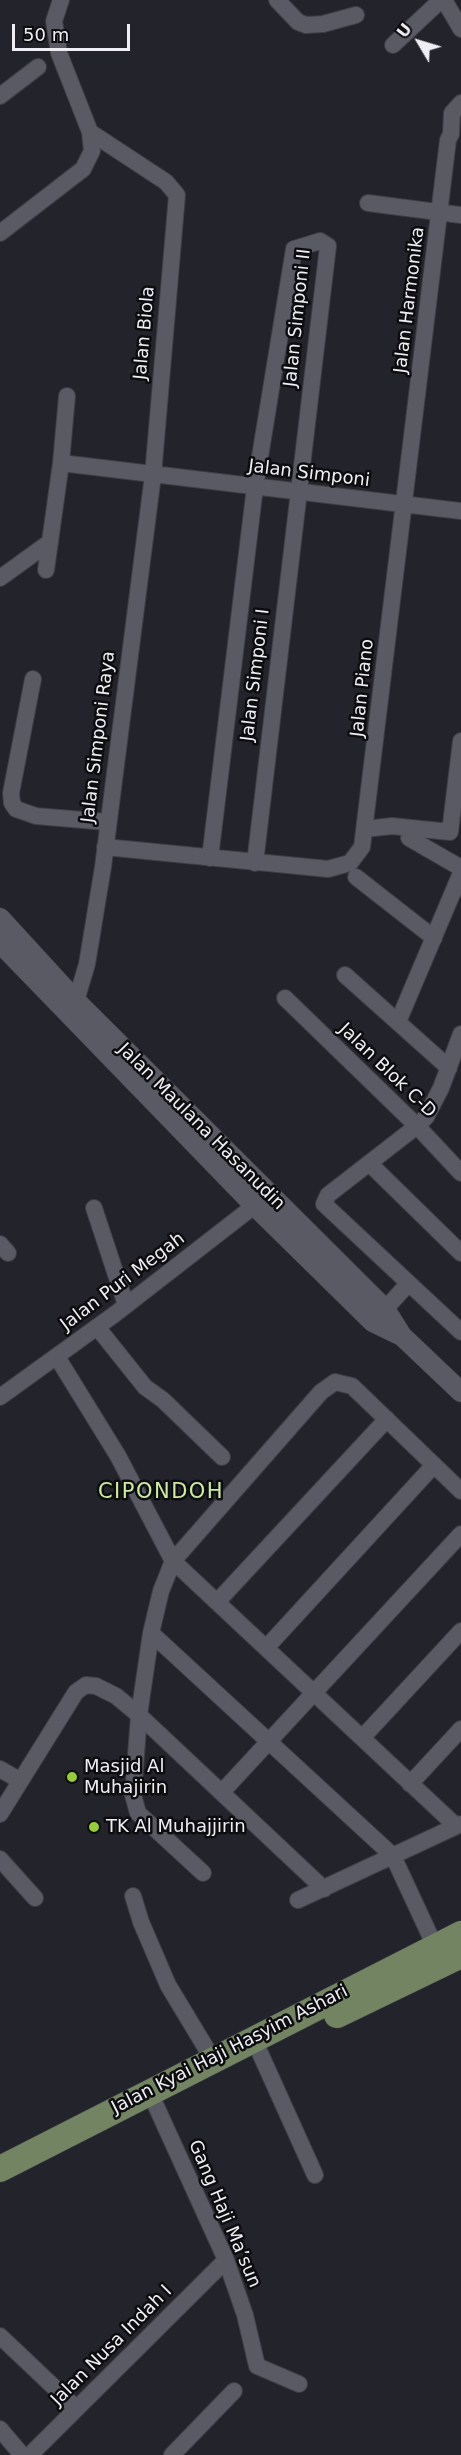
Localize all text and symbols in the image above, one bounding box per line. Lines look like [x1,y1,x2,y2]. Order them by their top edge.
scale bar [15,12,134,50]
north arrow [389,12,449,72]
text: U [393,20,416,42]
text: 50 m [23,24,69,45]
street label: Jalan Harmonika [390,226,430,374]
street label: Jalan Simponi II [280,248,316,388]
street label: Jalan Biola [130,285,160,381]
street label: Jalan Simponi [247,456,371,492]
street label: Jalan Simponi I [237,608,275,742]
street label: Jalan Piano [347,638,379,738]
street label: Jalan Simponi Raya [78,650,120,824]
street label: Jalan Blok C-D [334,1019,440,1123]
street label: Jalan Maulana Hasanudin [113,1039,289,1215]
street label: Jalan Puri Megah [57,1228,189,1336]
district label: CIPONDOH [98,1480,224,1506]
place label: Masjid Al Muhajirin [84,1756,167,1798]
marker: Masjid Al Muhajirin [65,1770,79,1784]
place label: TK Al Muhajjirin [106,1816,246,1838]
marker: TK Al Muhajjirin [87,1820,101,1834]
street label: Jalan Kyai Haji Hasyim Ashari [108,1981,352,2119]
street label: Gang Haji Ma’sun [183,2137,265,2291]
street label: Jalan Nusa Indah I [47,2281,177,2411]

